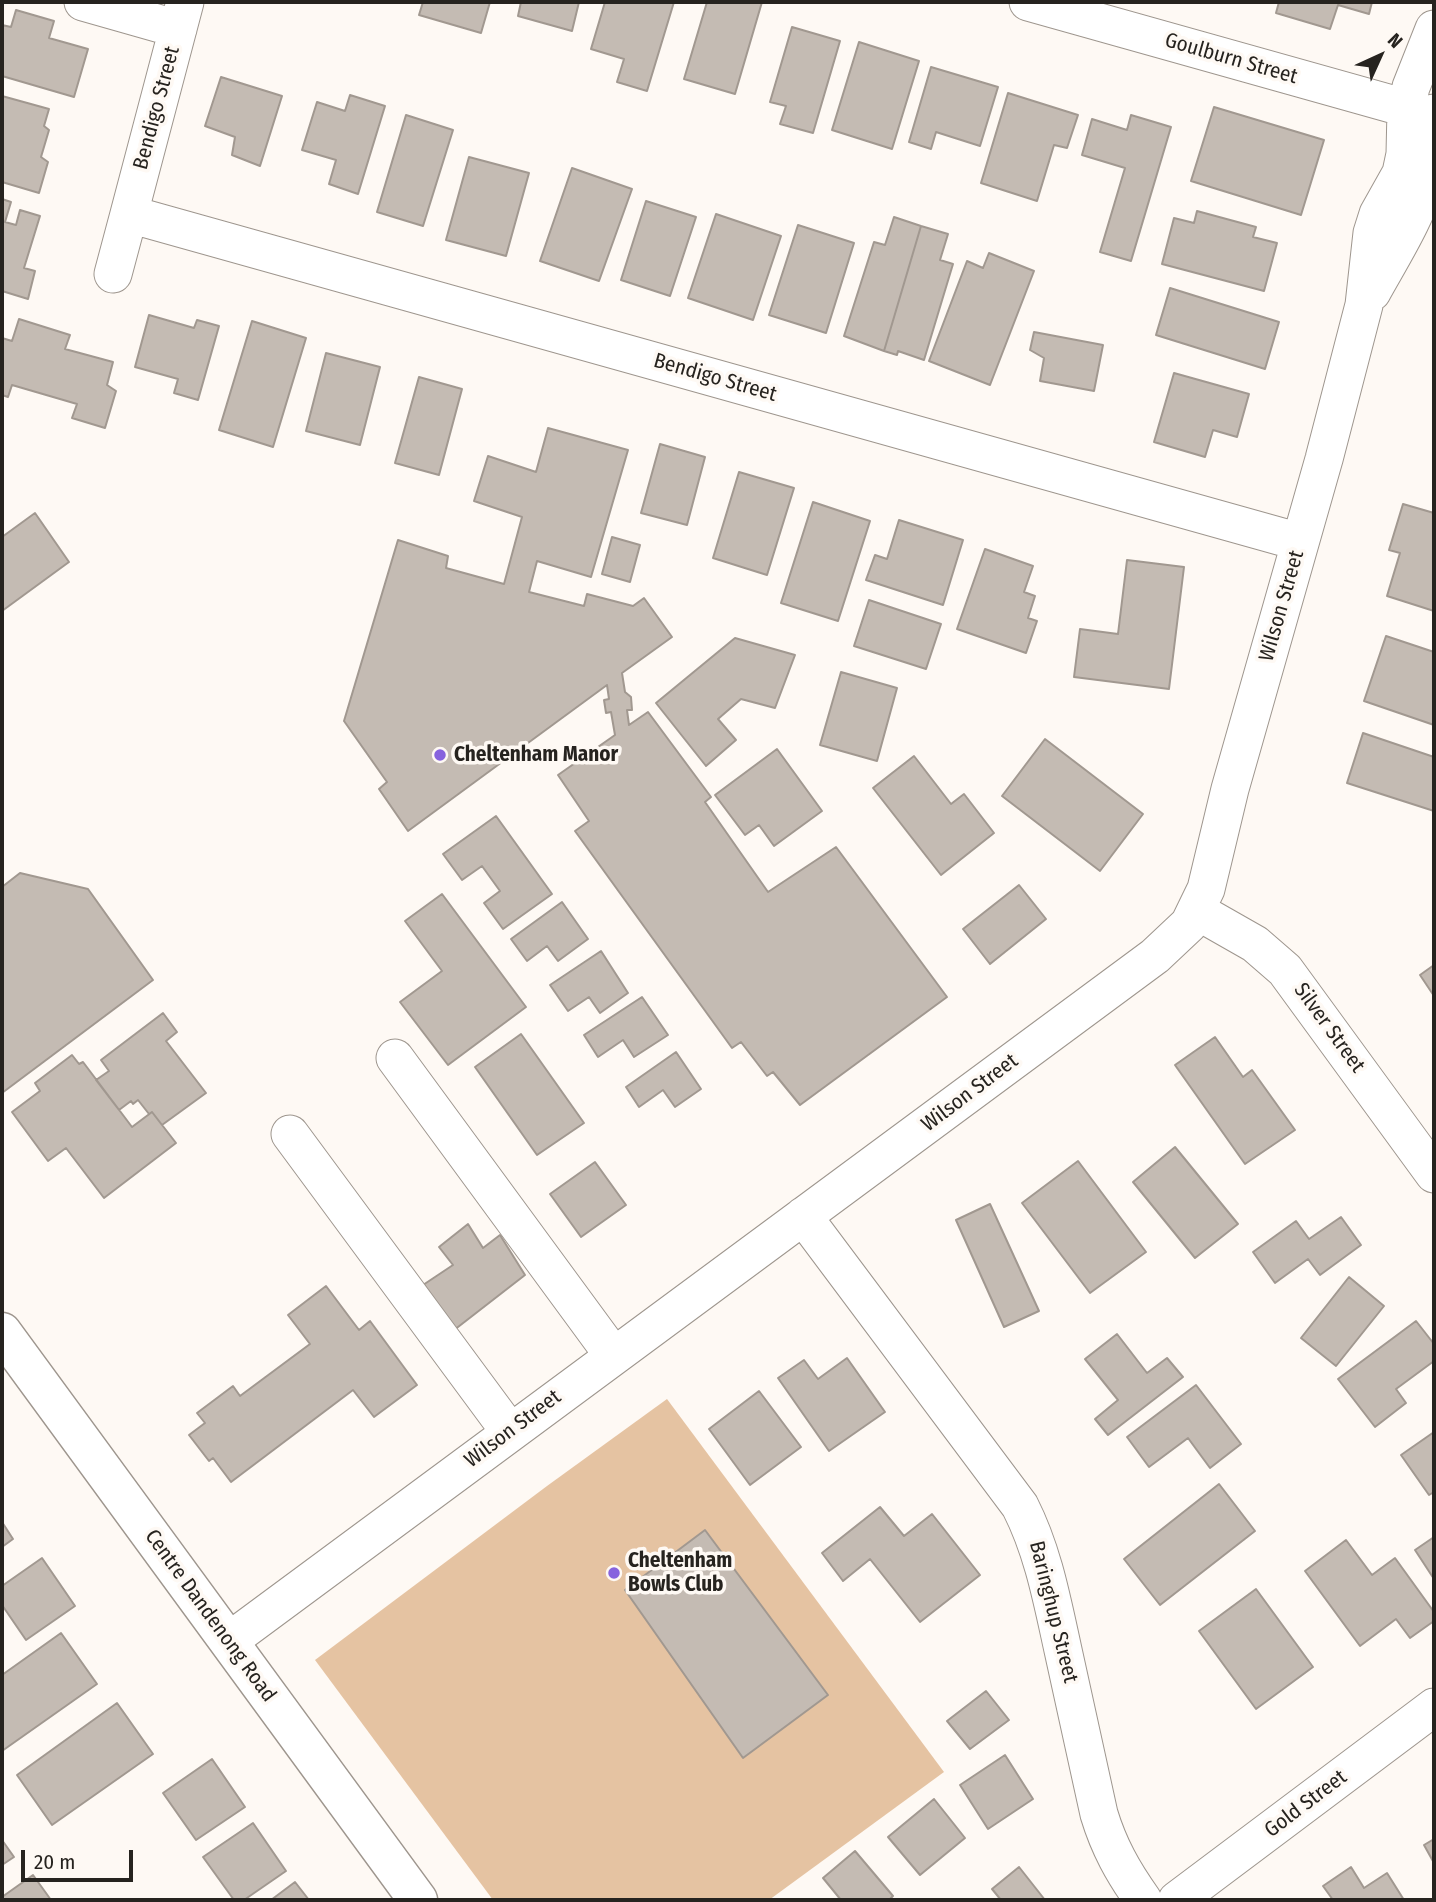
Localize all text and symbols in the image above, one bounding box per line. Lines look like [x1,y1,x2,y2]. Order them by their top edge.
north arrow [1345,21,1415,91]
street label: Goulburn Street [1162,28,1300,90]
text: N [1383,29,1407,53]
street label: Bendigo Street [128,44,186,172]
street label: Bendigo Street [651,348,779,408]
street label: Wilson Street [1254,548,1310,664]
place label: Cheltenham Manor [454,742,618,768]
marker: Cheltenham Manor [432,747,448,763]
street label: Silver Street [1288,978,1370,1078]
street label: Wilson Street [917,1049,1023,1137]
street label: Wilson Street [460,1385,566,1473]
street label: Centre Dandenong Road [139,1525,281,1707]
street label: Baringhup Street [1023,1539,1083,1685]
place label: Cheltenham Bowls Club [628,1548,732,1598]
marker: Cheltenham Bowls Club [606,1565,622,1581]
street label: Gold Street [1260,1765,1352,1843]
scale bar [24,1836,136,1880]
text: 20 m [34,1849,75,1875]

